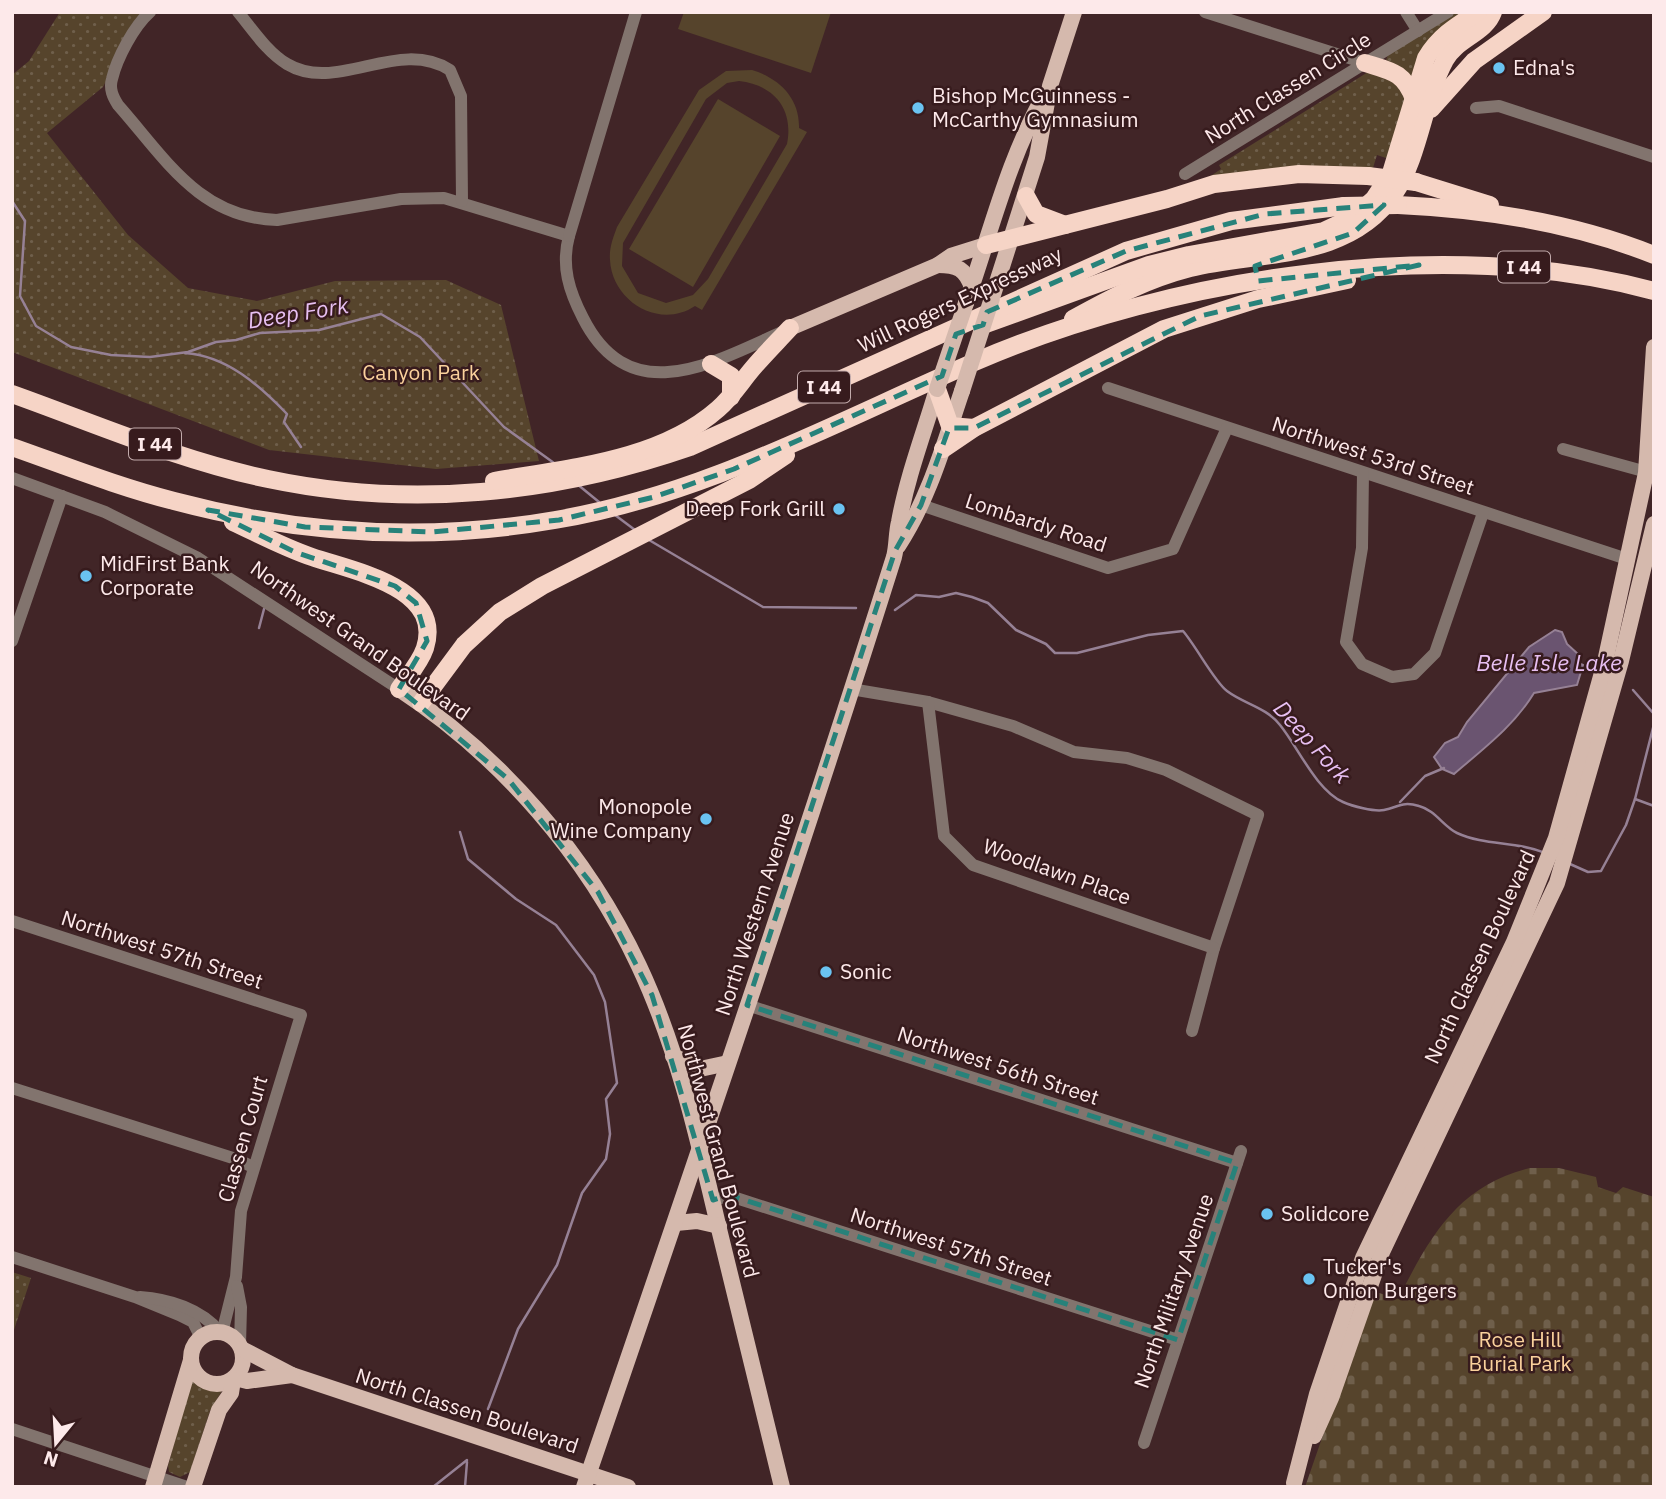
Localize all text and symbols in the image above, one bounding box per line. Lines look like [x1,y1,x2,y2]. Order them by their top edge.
street label: North Classen Circle [1199,25,1376,150]
place label: Edna's [1513,53,1575,81]
marker: Edna's [1491,60,1507,76]
place label: Bishop McGuinness - McCarthy Gymnasium [932,81,1139,133]
marker: Bishop McGuinness - McCarthy Gymnasium [910,100,926,116]
street label: Will Rogers Expressway [853,239,1067,359]
road number: I 44 [1498,252,1550,282]
water label: Deep Fork [245,289,352,335]
park label: Canyon Park [362,358,480,386]
road number: I 44 [798,372,850,402]
street label: Northwest 53rd Street [1269,409,1478,501]
road number: I 44 [129,428,181,460]
street label: Lombardy Road [962,486,1111,558]
place label: Deep Fork Grill [685,494,825,522]
marker: Deep Fork Grill [831,501,847,517]
place label: MidFirst Bank Corporate [100,549,230,601]
street label: Northwest Grand Boulevard [245,554,476,727]
marker: MidFirst Bank Corporate [78,568,94,584]
water label: Belle Isle Lake [1476,647,1622,677]
water label: Deep Fork [1268,693,1359,790]
place label: Monopole Wine Company [551,792,693,844]
street label: North Western Avenue [708,808,800,1019]
marker: Monopole Wine Company [698,811,714,827]
street label: Woodlawn Place [979,831,1135,911]
street label: North Classen Boulevard [1417,845,1541,1068]
street label: Northwest 57th Street [58,903,267,995]
place label: Sonic [840,957,892,985]
marker: Sonic [818,964,834,980]
street label: Northwest 56th Street [894,1019,1103,1111]
street label: Northwest Grand Boulevard [672,1021,766,1281]
street label: Classen Court [211,1072,273,1205]
street label: North Military Avenue [1127,1190,1219,1392]
place label: Solidcore [1281,1199,1369,1227]
street label: Northwest 57th Street [847,1200,1056,1292]
marker: Solidcore [1259,1206,1275,1222]
place label: Tucker's Onion Burgers [1323,1252,1457,1304]
marker: Tucker's Onion Burgers [1301,1271,1317,1287]
park label: Rose Hill Burial Park [1469,1325,1571,1377]
street label: North Classen Boulevard [352,1361,582,1459]
north arrow [21,1408,91,1478]
text: N [40,1446,61,1473]

